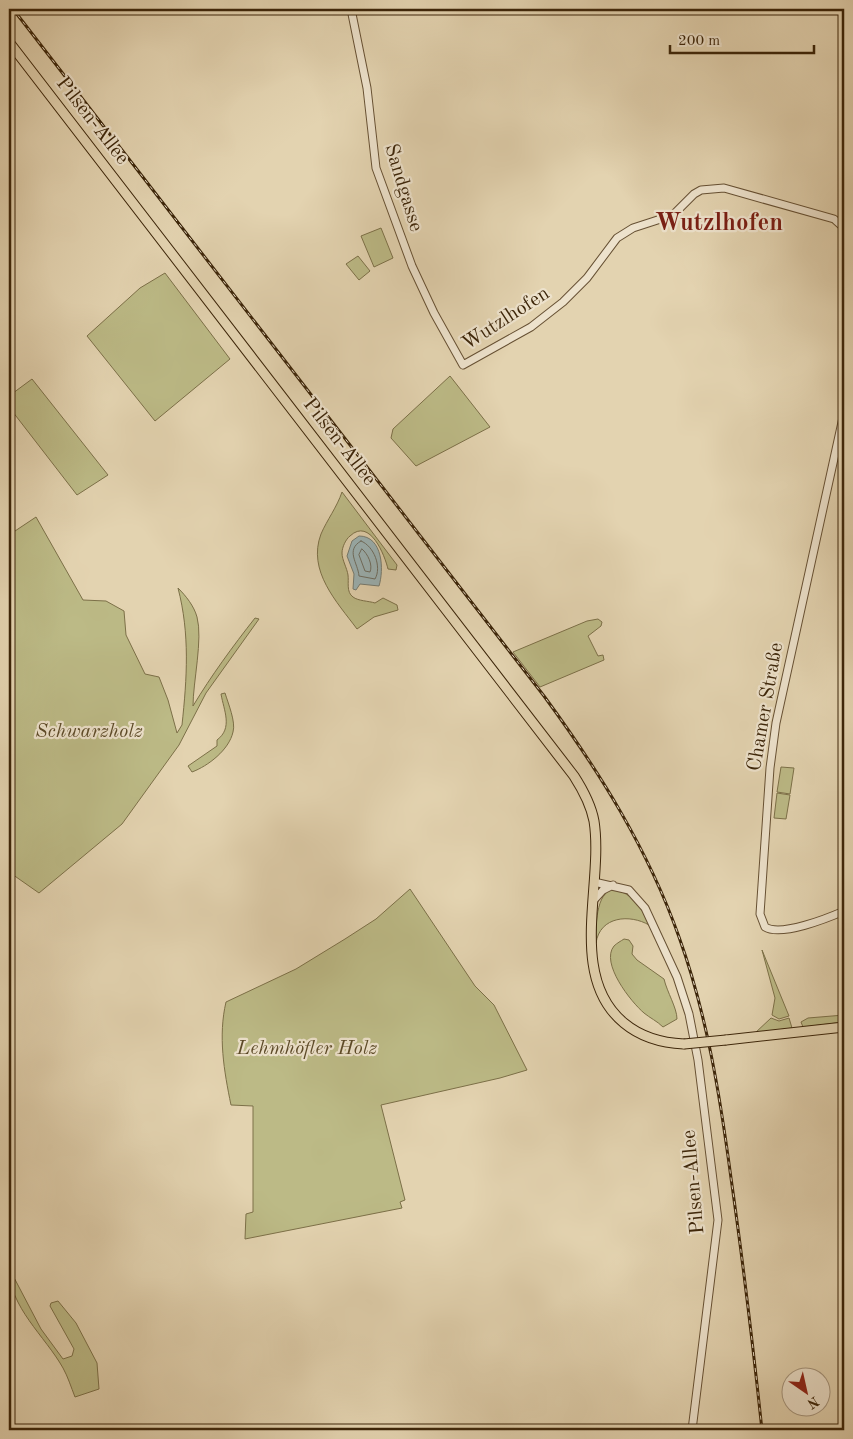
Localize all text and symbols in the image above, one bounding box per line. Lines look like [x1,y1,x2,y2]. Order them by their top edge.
scale bar [670,22,814,54]
text: 200 m [678,34,720,49]
street label: Pilsen-Allee [52,73,132,169]
street label: Sandgasse [380,142,426,234]
district label: Wutzlhofen [655,211,783,236]
street label: Wutzlhofen [459,283,553,355]
street label: Pilsen-Allee [299,394,379,490]
street label: Chamer Straße [745,641,787,773]
park label: Schwarzholz [35,722,143,742]
park label: Lehmhöfler Holz [236,1039,378,1059]
street label: Pilsen-Allee [679,1129,709,1235]
north arrow [780,1366,830,1416]
text: N [804,1393,821,1411]

